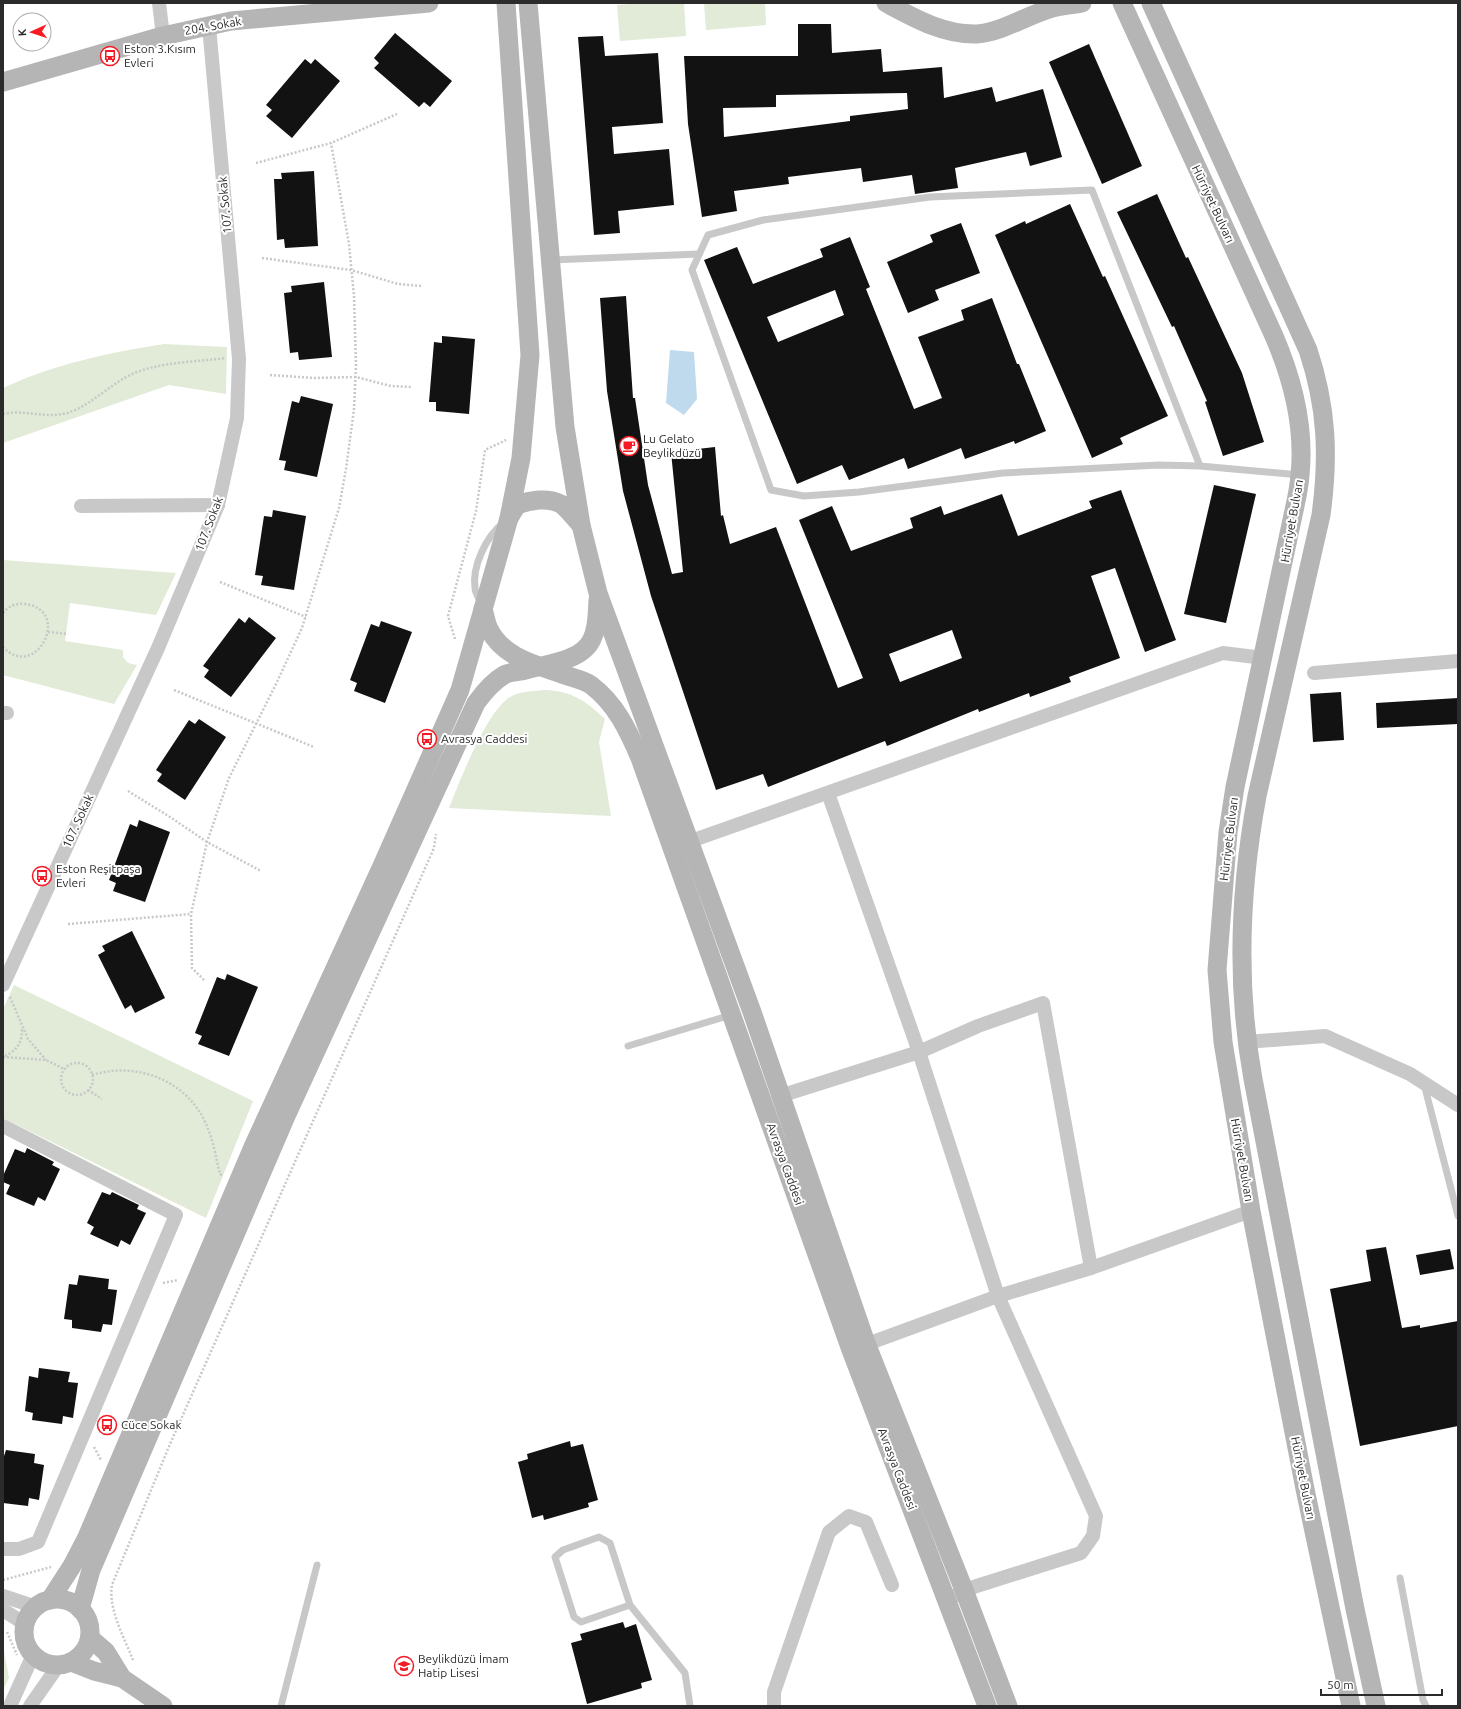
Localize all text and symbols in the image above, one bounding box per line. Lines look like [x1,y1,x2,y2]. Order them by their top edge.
north arrow [12,12,52,52]
street label: 204. Sokak [183,14,242,37]
text: K [16,28,28,36]
place label: Eston 3.Kısım Evleri [124,42,196,69]
bus stop icon: Eston 3.Kısım Evleri [99,45,121,67]
street label: Hürriyet Bulvarı [1190,163,1237,245]
street label: 107. Sokak [216,176,233,234]
place label: Lu Gelato Beylikdüzü [643,432,701,459]
cafe icon: Lu Gelato Beylikdüzü [618,435,640,457]
street label: Hürriyet Bulvarı [1278,478,1305,563]
street label: 107. Sokak [192,495,225,553]
bus stop icon: Avrasya Caddesi [416,728,438,750]
place label: Avrasya Caddesi [441,732,528,745]
street label: 107. Sokak [59,792,96,850]
street label: Hürriyet Bulvarı [1217,796,1240,881]
place label: Eston Reşitpaşa Evleri [56,862,141,889]
bus stop icon: Eston Reşitpaşa Evleri [31,865,53,887]
street label: Hürriyet Bulvarı [1229,1117,1256,1202]
street label: Avrasya Caddesi [765,1121,806,1207]
bus stop icon: Cüce Sokak [96,1414,118,1436]
place label: Cüce Sokak [121,1418,182,1431]
street label: Avrasya Caddesi [876,1426,919,1512]
street label: Hürriyet Bulvarı [1289,1435,1318,1520]
place label: Beylikdüzü İmam Hatip Lisesi [418,1652,509,1679]
school or university icon: Beylikdüzü İmam Hatip Lisesi [393,1655,415,1677]
scale bar [1321,1671,1442,1697]
text: 50 m [1327,1678,1354,1691]

